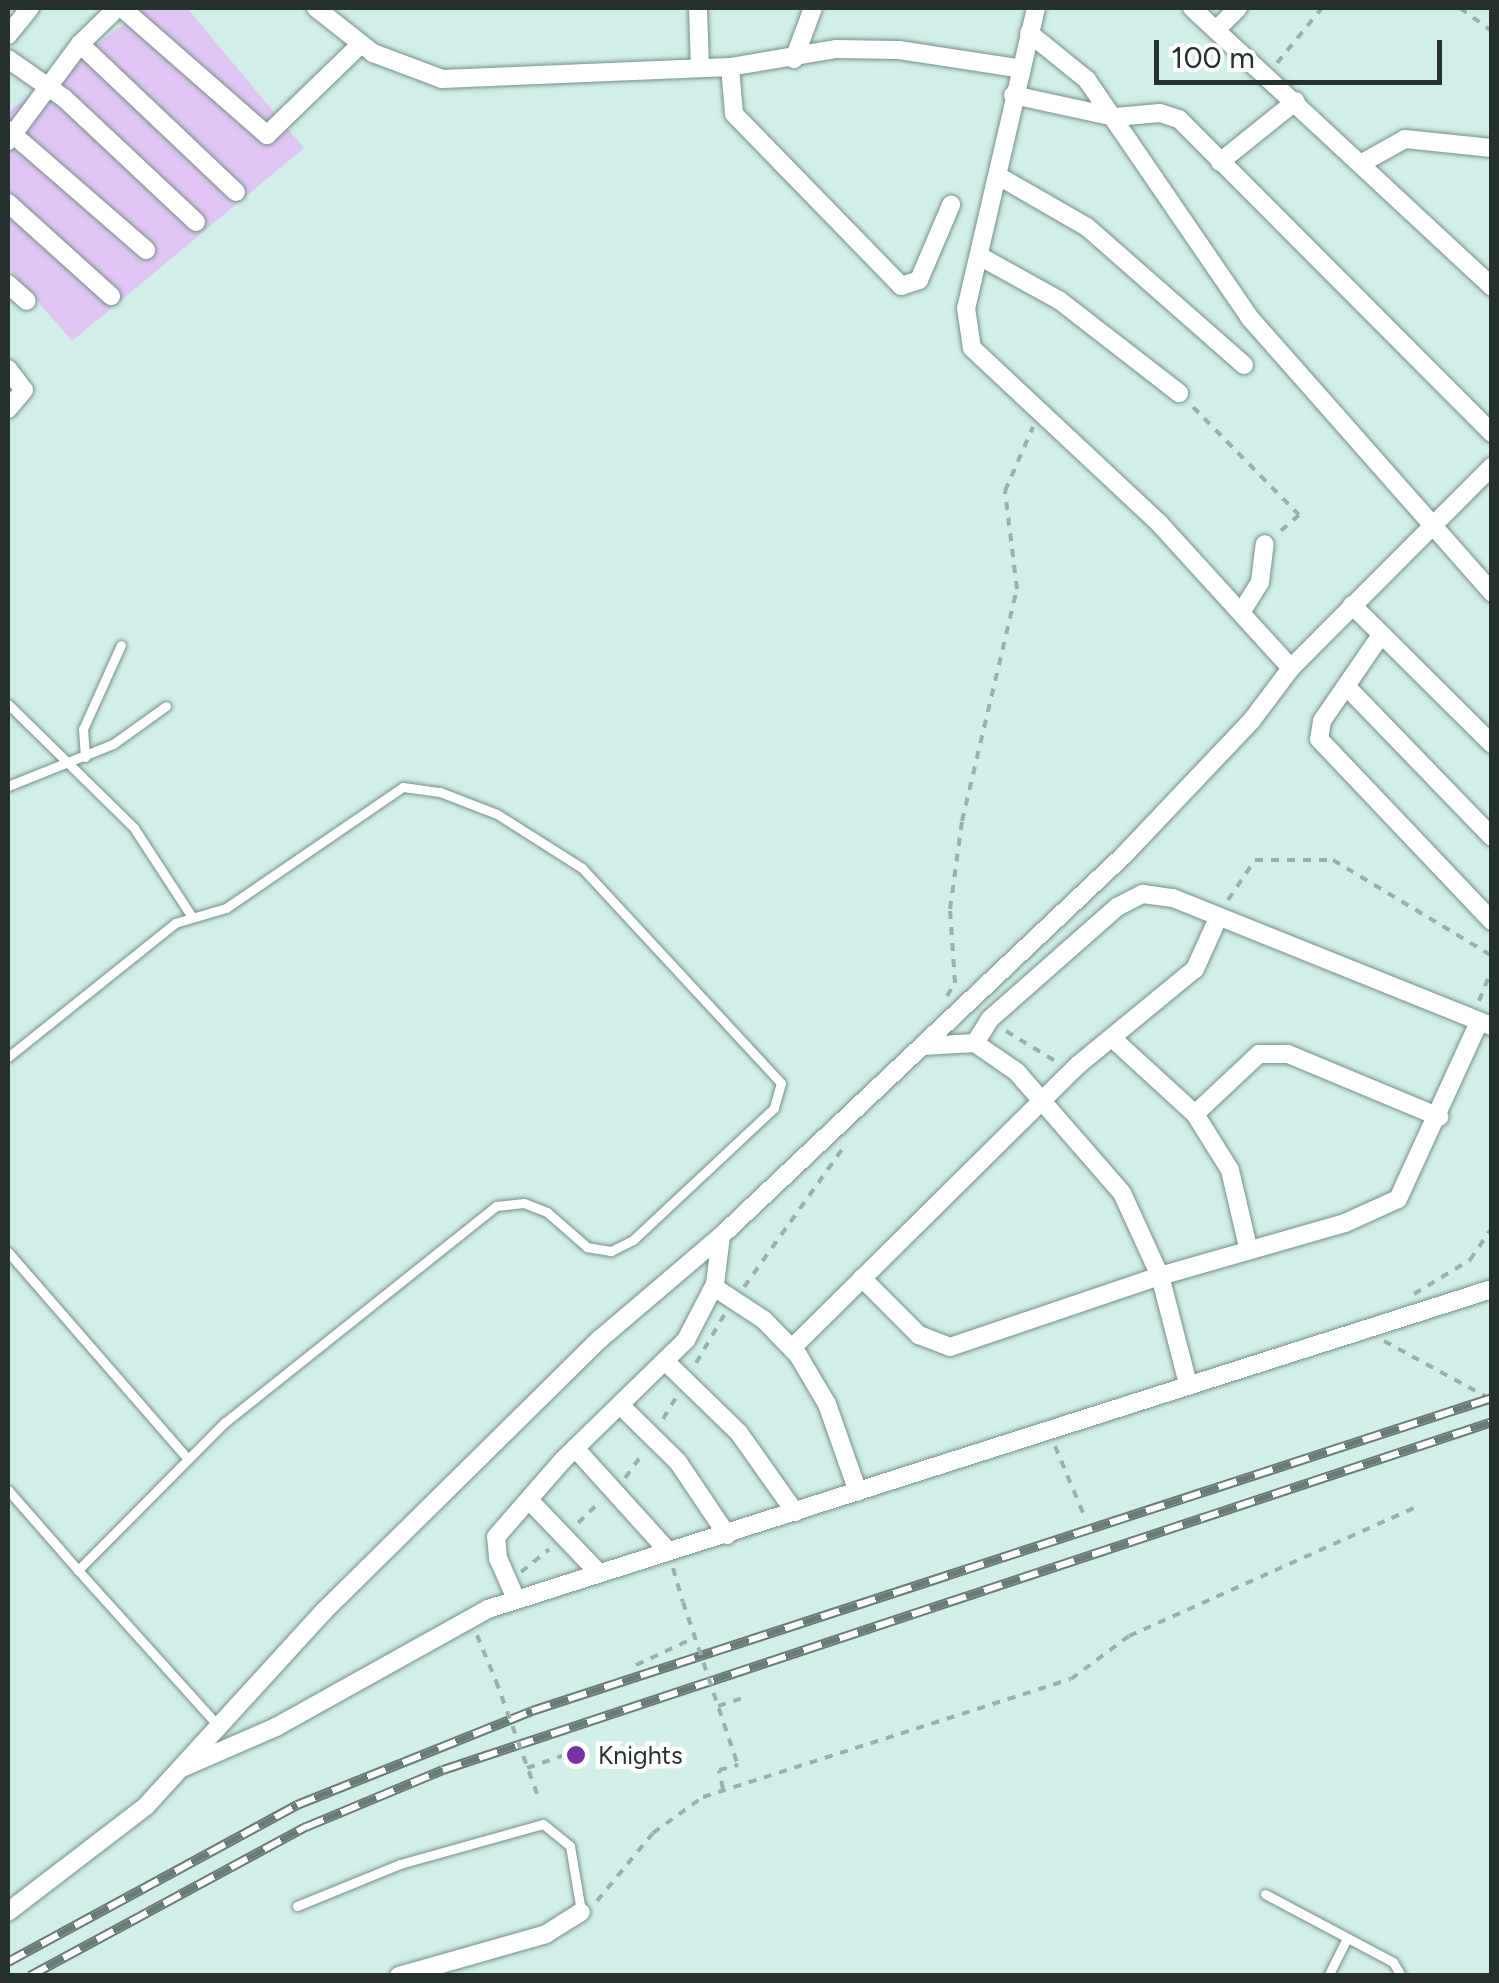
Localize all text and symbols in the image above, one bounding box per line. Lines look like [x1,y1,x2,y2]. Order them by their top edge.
scale bar [1159,20,1446,82]
text: 100 m [1171,39,1255,76]
place label: Knights [598,1740,683,1770]
marker: Knights [563,1742,589,1768]

